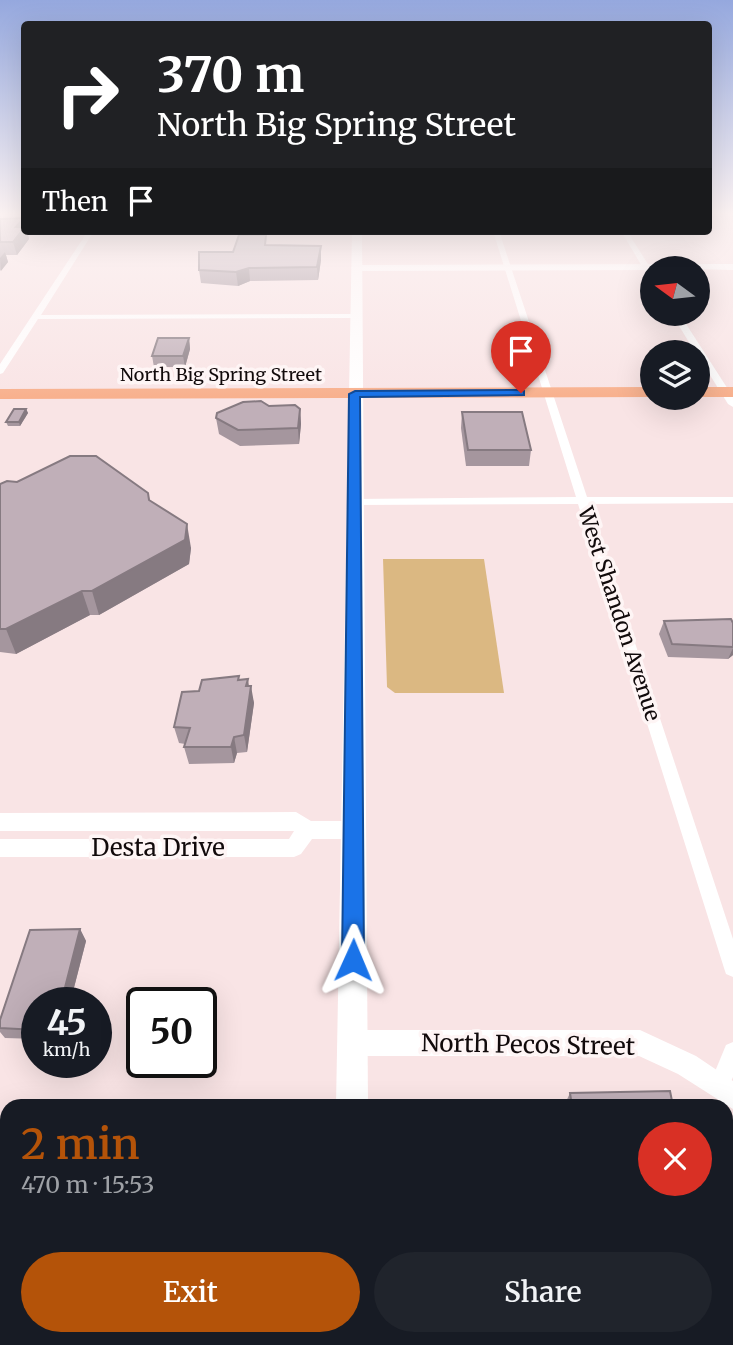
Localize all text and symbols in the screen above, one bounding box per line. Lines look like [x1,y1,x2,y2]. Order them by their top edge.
text: 370 m [157,44,304,105]
icon: right [42,49,133,140]
text: North Big Spring Street [157,105,516,145]
icon: arrive [122,182,160,220]
text: Then [42,185,108,218]
north arrow [640,256,710,326]
map controls [640,256,710,410]
pin [491,321,551,393]
icon: arrive [502,332,540,370]
button: layers [640,340,710,410]
street label: North Big Spring Street [120,363,322,386]
street label: West Shandon Avenue [572,502,667,724]
street label: Desta Drive [91,832,225,863]
position arrow [316,923,390,997]
speed limit sign: 50 [126,987,217,1078]
text: 45 [46,1001,87,1045]
street label: North Pecos Street [421,1027,636,1062]
text: km/h [43,1038,90,1061]
text: 2 min [21,1118,140,1170]
button: close [638,1122,712,1196]
text: 470 m · 15:53 [21,1170,155,1199]
button: Exit [21,1252,360,1332]
button: Share [374,1252,712,1332]

